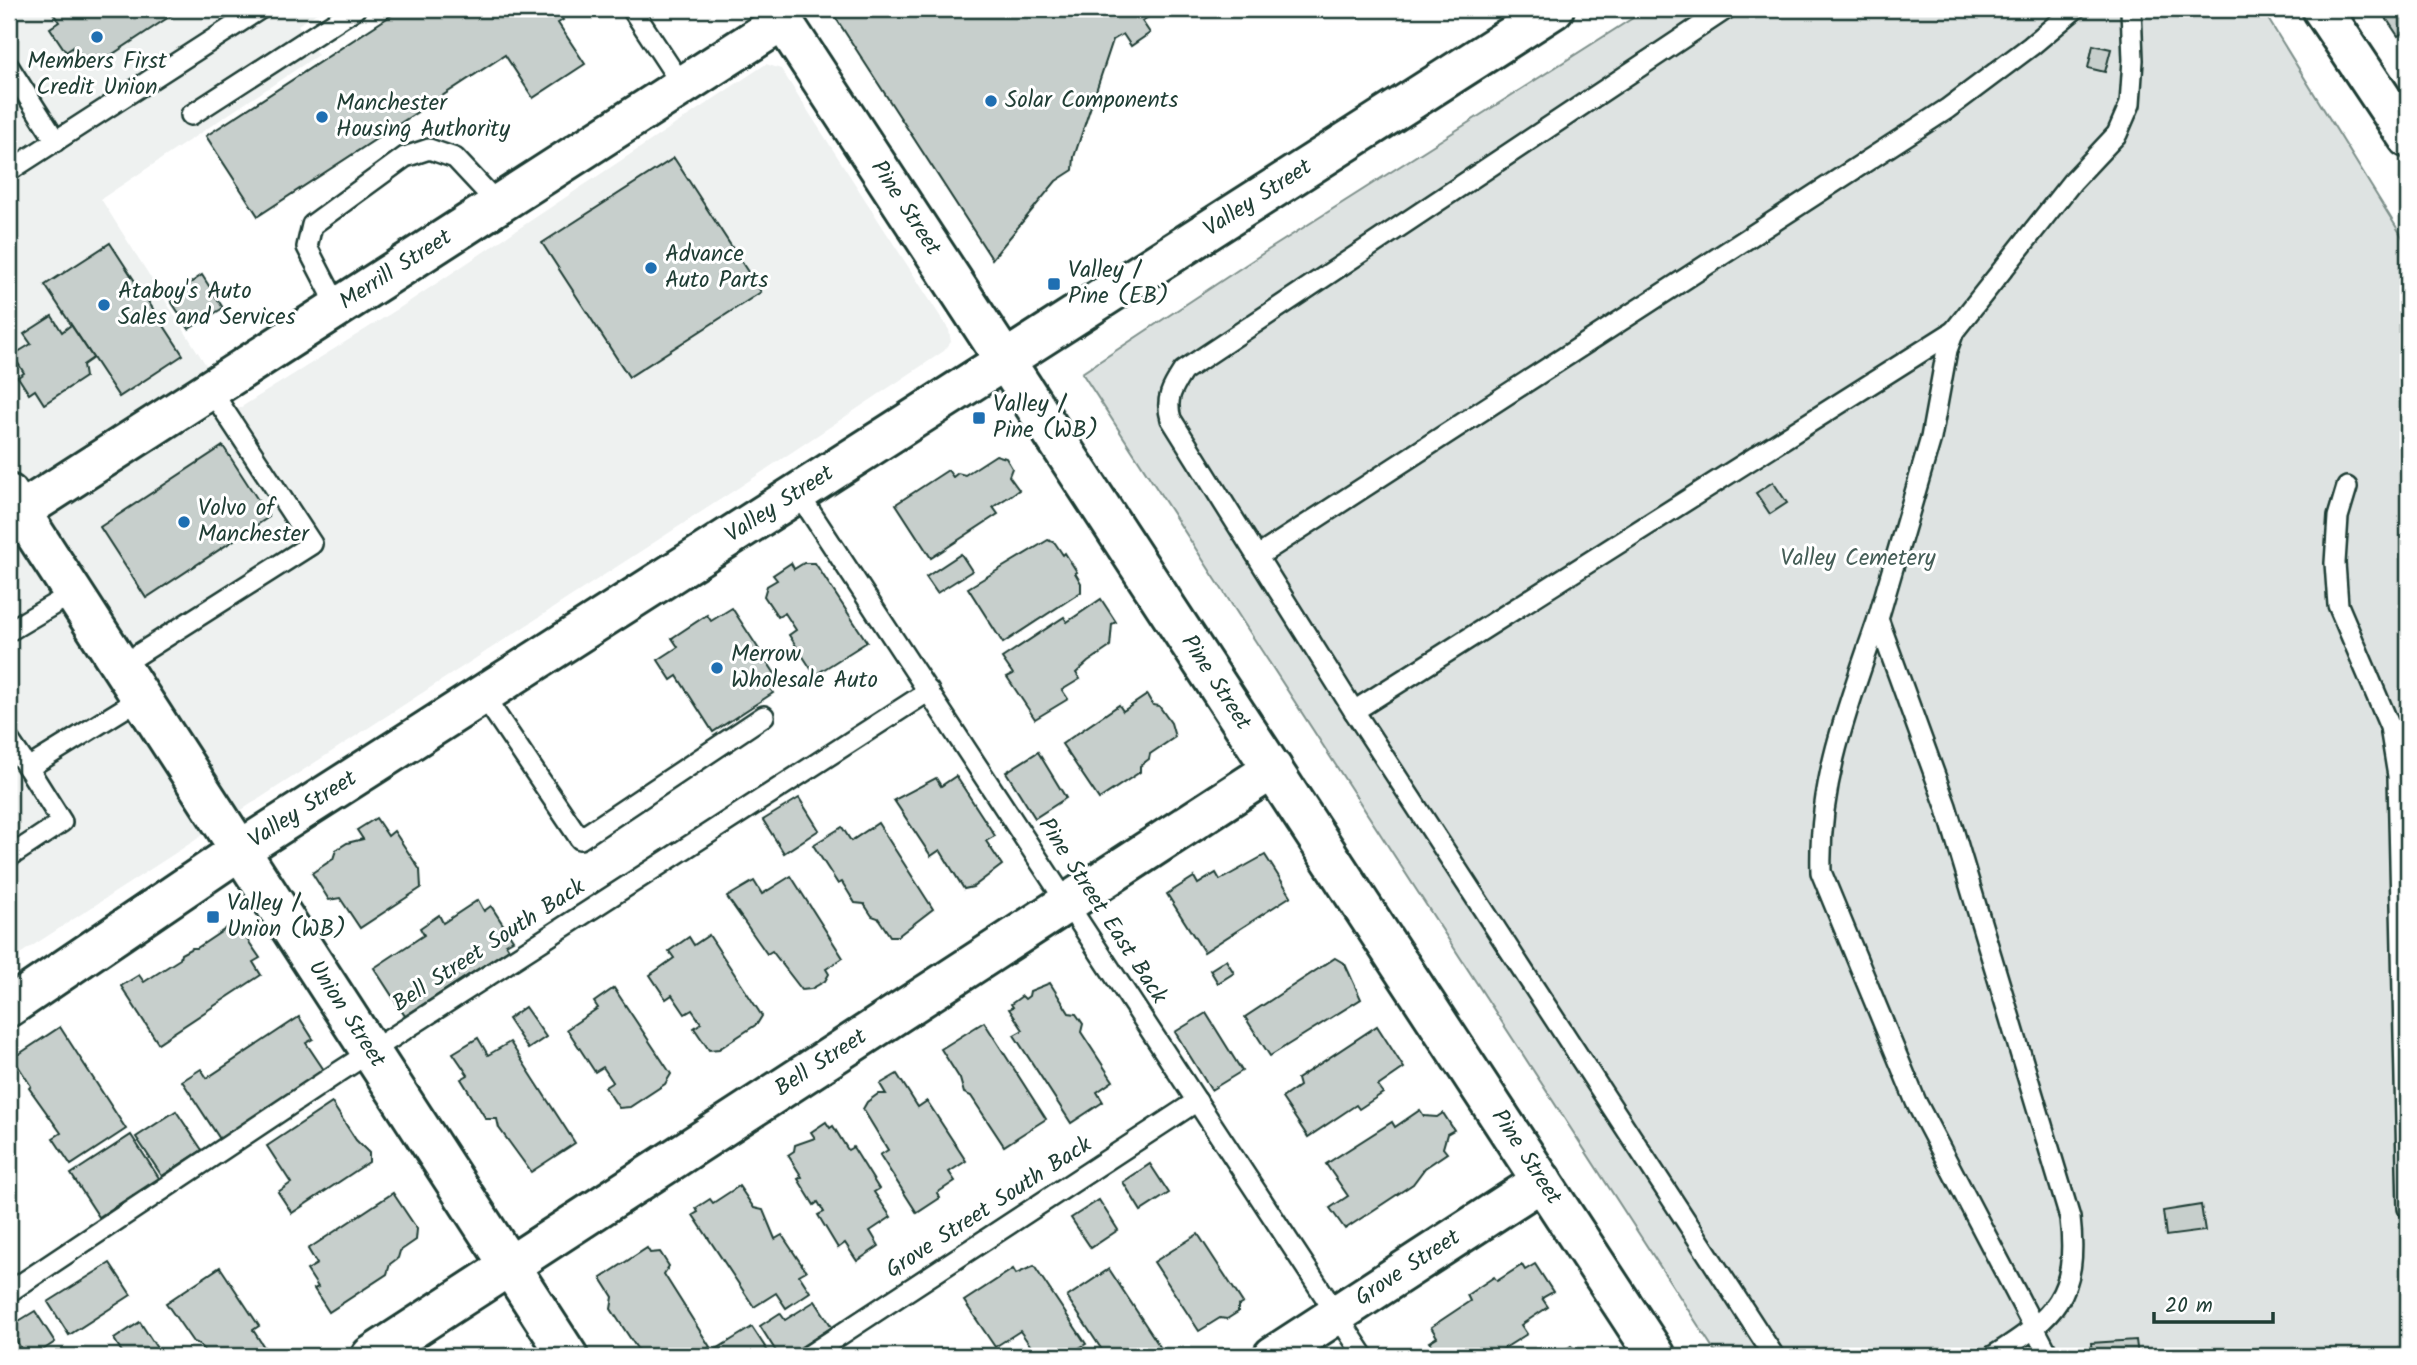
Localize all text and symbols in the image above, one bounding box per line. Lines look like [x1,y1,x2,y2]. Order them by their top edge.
marker: Members First Credit Union [89,29,105,45]
place label: Members First Credit Union [27,44,168,106]
place label: Solar Components [1005,83,1179,119]
place label: Manchester Housing Authority [336,86,510,148]
marker: Solar Components [983,93,999,109]
marker: Manchester Housing Authority [314,109,330,125]
street label: Valley Street [1196,149,1321,247]
street label: Pine Street [861,153,951,264]
street label: Merrill Street [332,220,460,320]
place label: Advance Auto Parts [665,237,768,299]
place label: Valley / Pine (EB) [1068,253,1169,315]
marker: Advance Auto Parts [643,260,659,276]
place label: Ataboy's Auto Sales and Services [118,274,296,336]
marker: Valley / Pine (EB) [1046,276,1062,292]
marker: Ataboy's Auto Sales and Services [96,297,112,313]
place label: Valley / Pine (WB) [993,387,1098,449]
marker: Valley / Pine (WB) [971,410,987,426]
street label: Valley Street [718,456,842,553]
place label: Volvo of Manchester [198,491,310,553]
marker: Volvo of Manchester [176,514,192,530]
park label: Valley Cemetery [1780,541,1936,577]
street label: Pine Street [1171,628,1261,739]
place label: Merrow Wholesale Auto [731,637,878,699]
marker: Merrow Wholesale Auto [709,660,725,676]
street label: Valley Street [241,761,365,858]
street label: Pine Street East Back [1028,811,1176,1012]
street label: Bell Street South Back [385,870,593,1022]
place label: Valley / Union (WB) [227,886,346,948]
marker: Valley / Union (WB) [205,909,221,925]
street label: Union Street [298,953,395,1076]
street label: Bell Street [768,1019,875,1107]
street label: Pine Street [1481,1102,1571,1213]
street label: Grove Street South Back [879,1128,1099,1288]
street label: Grove Street [1348,1220,1469,1316]
scale bar [2154,1281,2274,1325]
text: 20 m [2165,1290,2213,1323]

